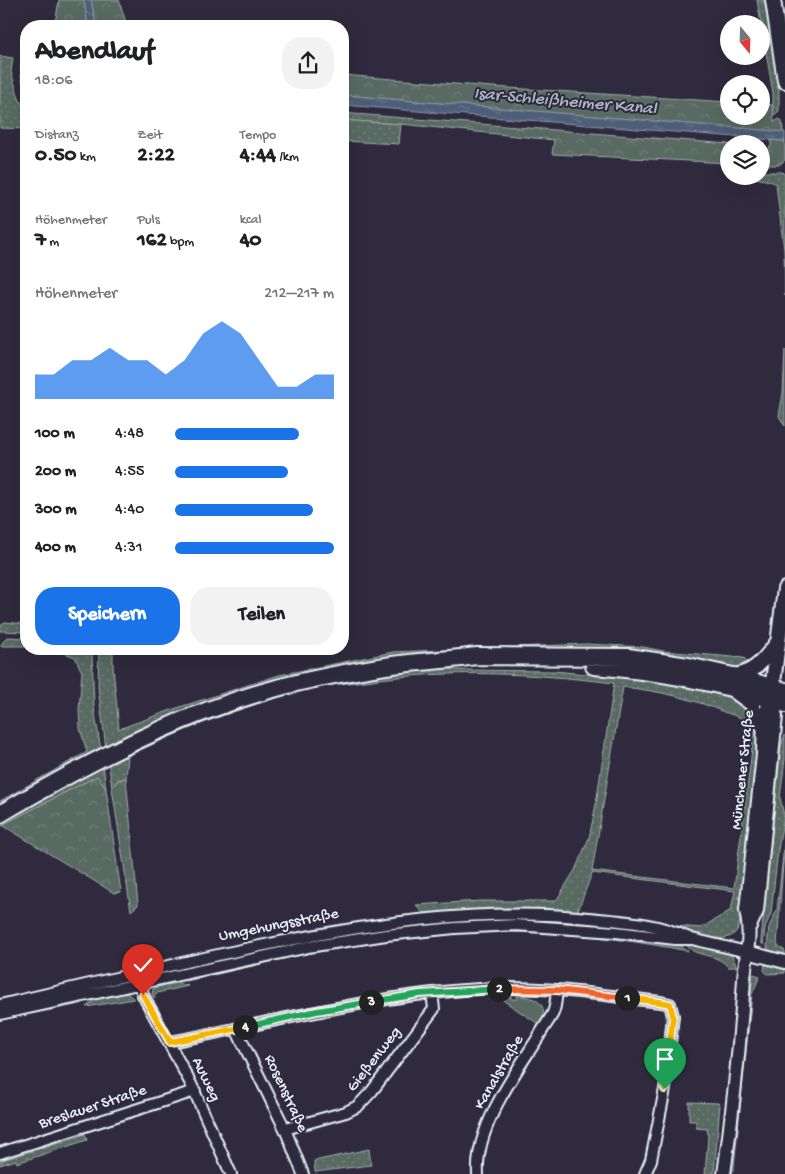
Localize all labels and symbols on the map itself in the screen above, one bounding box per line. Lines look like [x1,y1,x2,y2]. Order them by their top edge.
north arrow [720,15,770,65]
water label: Isar-Schleißheimer Kanal [473,84,658,121]
street label: Münchener Straße [728,708,760,831]
street label: Umgehungsstraße [217,905,341,947]
pin [122,944,164,995]
pin: 2 [486,976,512,1002]
pin: 1 [614,986,640,1010]
pin: 3 [358,990,384,1014]
pin: 4 [232,1014,258,1040]
street label: Gießenweg [344,1024,406,1096]
street label: Kanalstraße [471,1032,529,1114]
pin [644,1038,686,1089]
street label: Rosenstraße [259,1052,312,1136]
street label: Auweg [186,1055,224,1105]
street label: Breslauer Straße [36,1081,150,1135]

